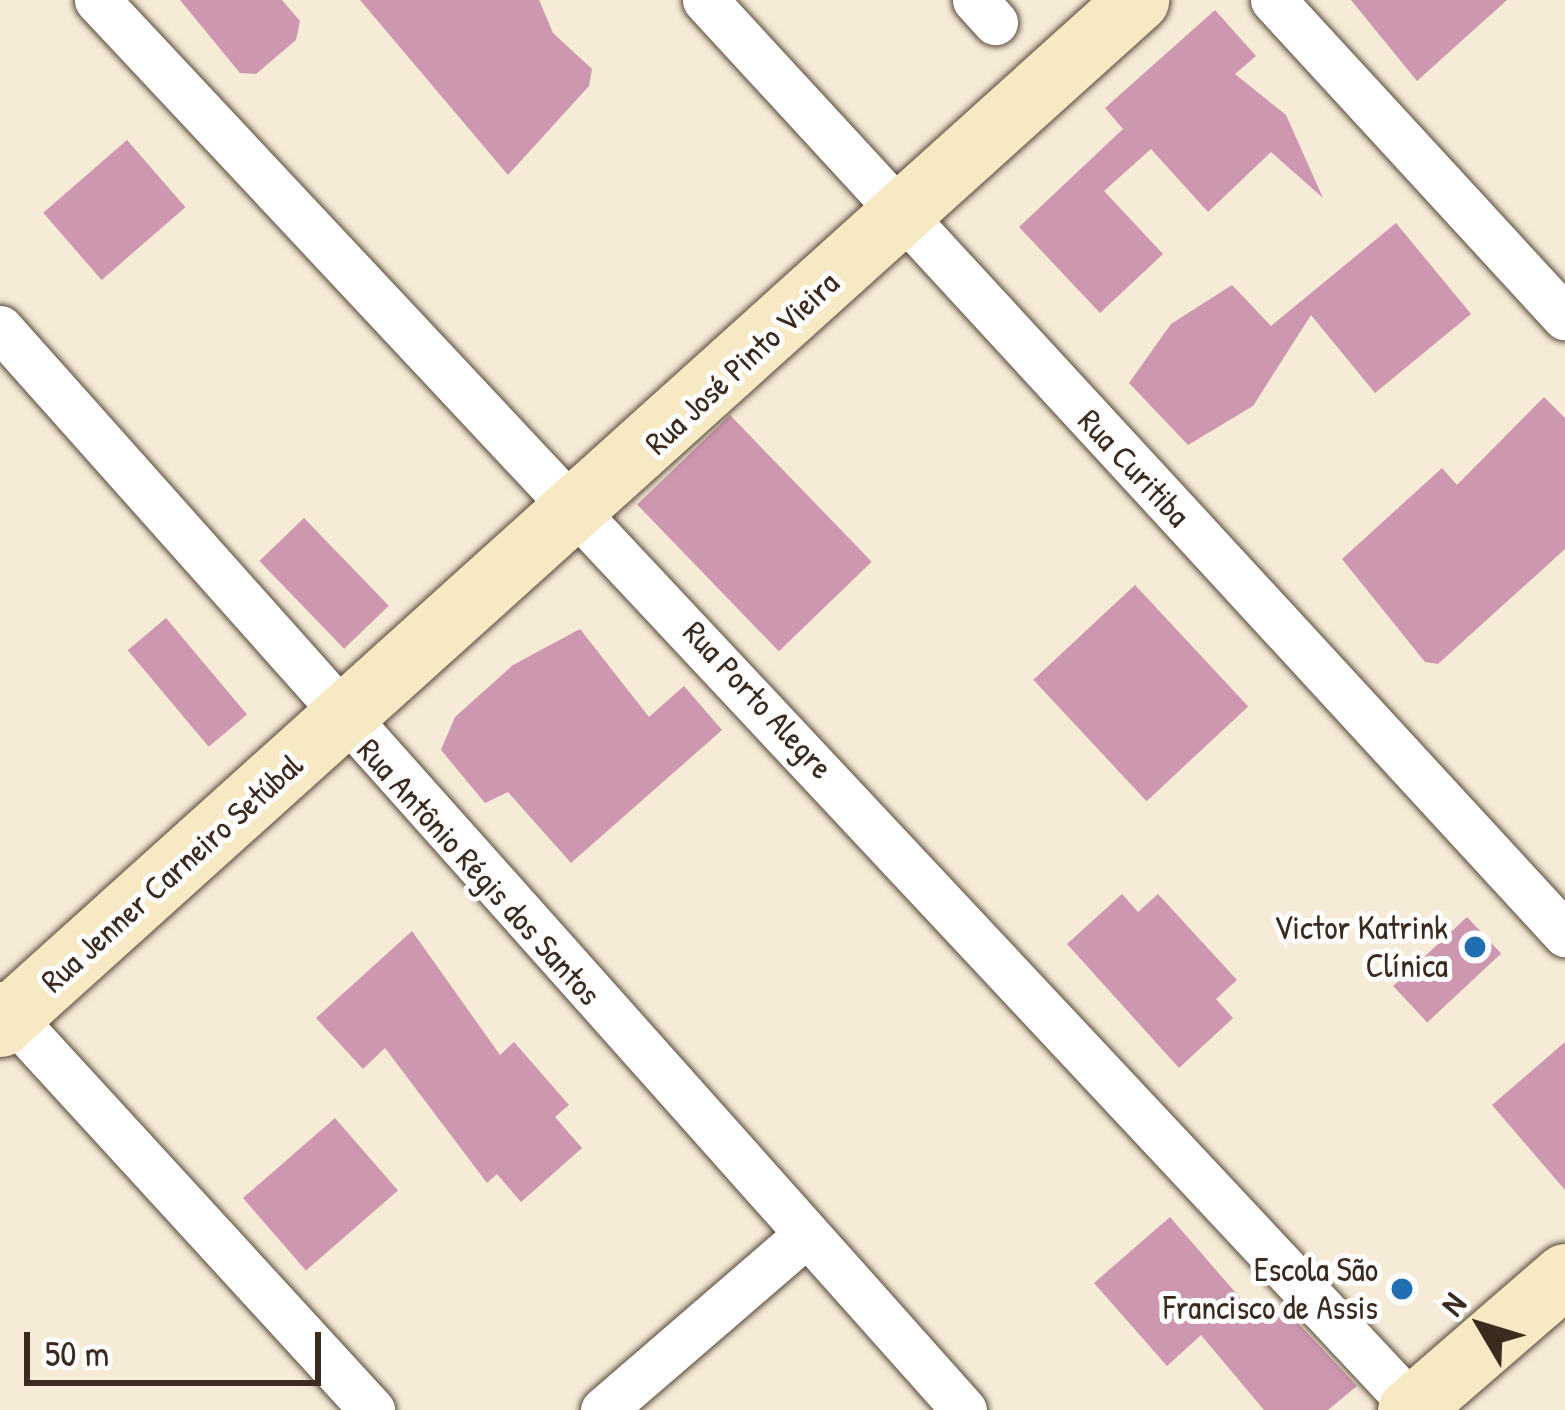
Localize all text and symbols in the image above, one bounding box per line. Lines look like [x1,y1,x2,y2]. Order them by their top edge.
street label: Rua José Pinto Vieira [637,263,847,463]
street label: Rua Curitiba [1070,401,1198,535]
street label: Rua Porto Alegre [675,613,841,787]
street label: Rua Antônio Régis dos Santos [349,731,609,1013]
street label: Rua Jenner Carneiro Setúbal [33,745,311,1001]
place label: Victor Katrink Clínica [1274,908,1448,986]
marker: Victor Katrink Clínica [1459,931,1491,963]
place label: Escola São Francisco de Assis [1163,1250,1378,1328]
north arrow [1421,1266,1541,1386]
marker: Escola São Francisco de Assis [1389,1276,1415,1302]
text: N [1430,1283,1475,1324]
scale bar [30,1308,327,1382]
text: 50 m [45,1328,109,1377]

